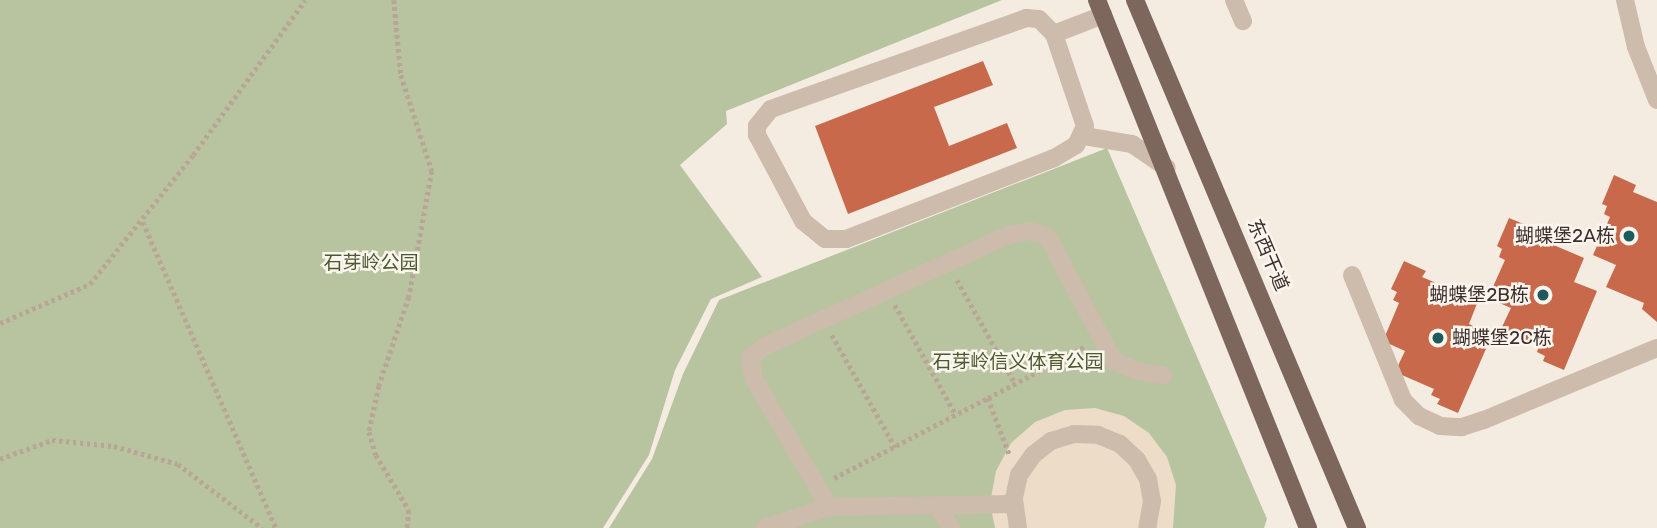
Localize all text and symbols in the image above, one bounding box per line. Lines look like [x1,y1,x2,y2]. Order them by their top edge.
street label: 东西干道 [1243,216,1293,294]
place label: 蝴蝶堡2A栋 [1515,225,1615,247]
marker: 蝴蝶堡2A栋 [1621,228,1637,244]
park label: 石芽岭公园 [324,252,418,274]
place label: 蝴蝶堡2B栋 [1429,284,1529,306]
marker: 蝴蝶堡2B栋 [1535,287,1551,303]
place label: 蝴蝶堡2C栋 [1452,327,1552,349]
marker: 蝴蝶堡2C栋 [1430,330,1446,346]
park label: 石芽岭信义体育公园 [933,351,1103,373]

